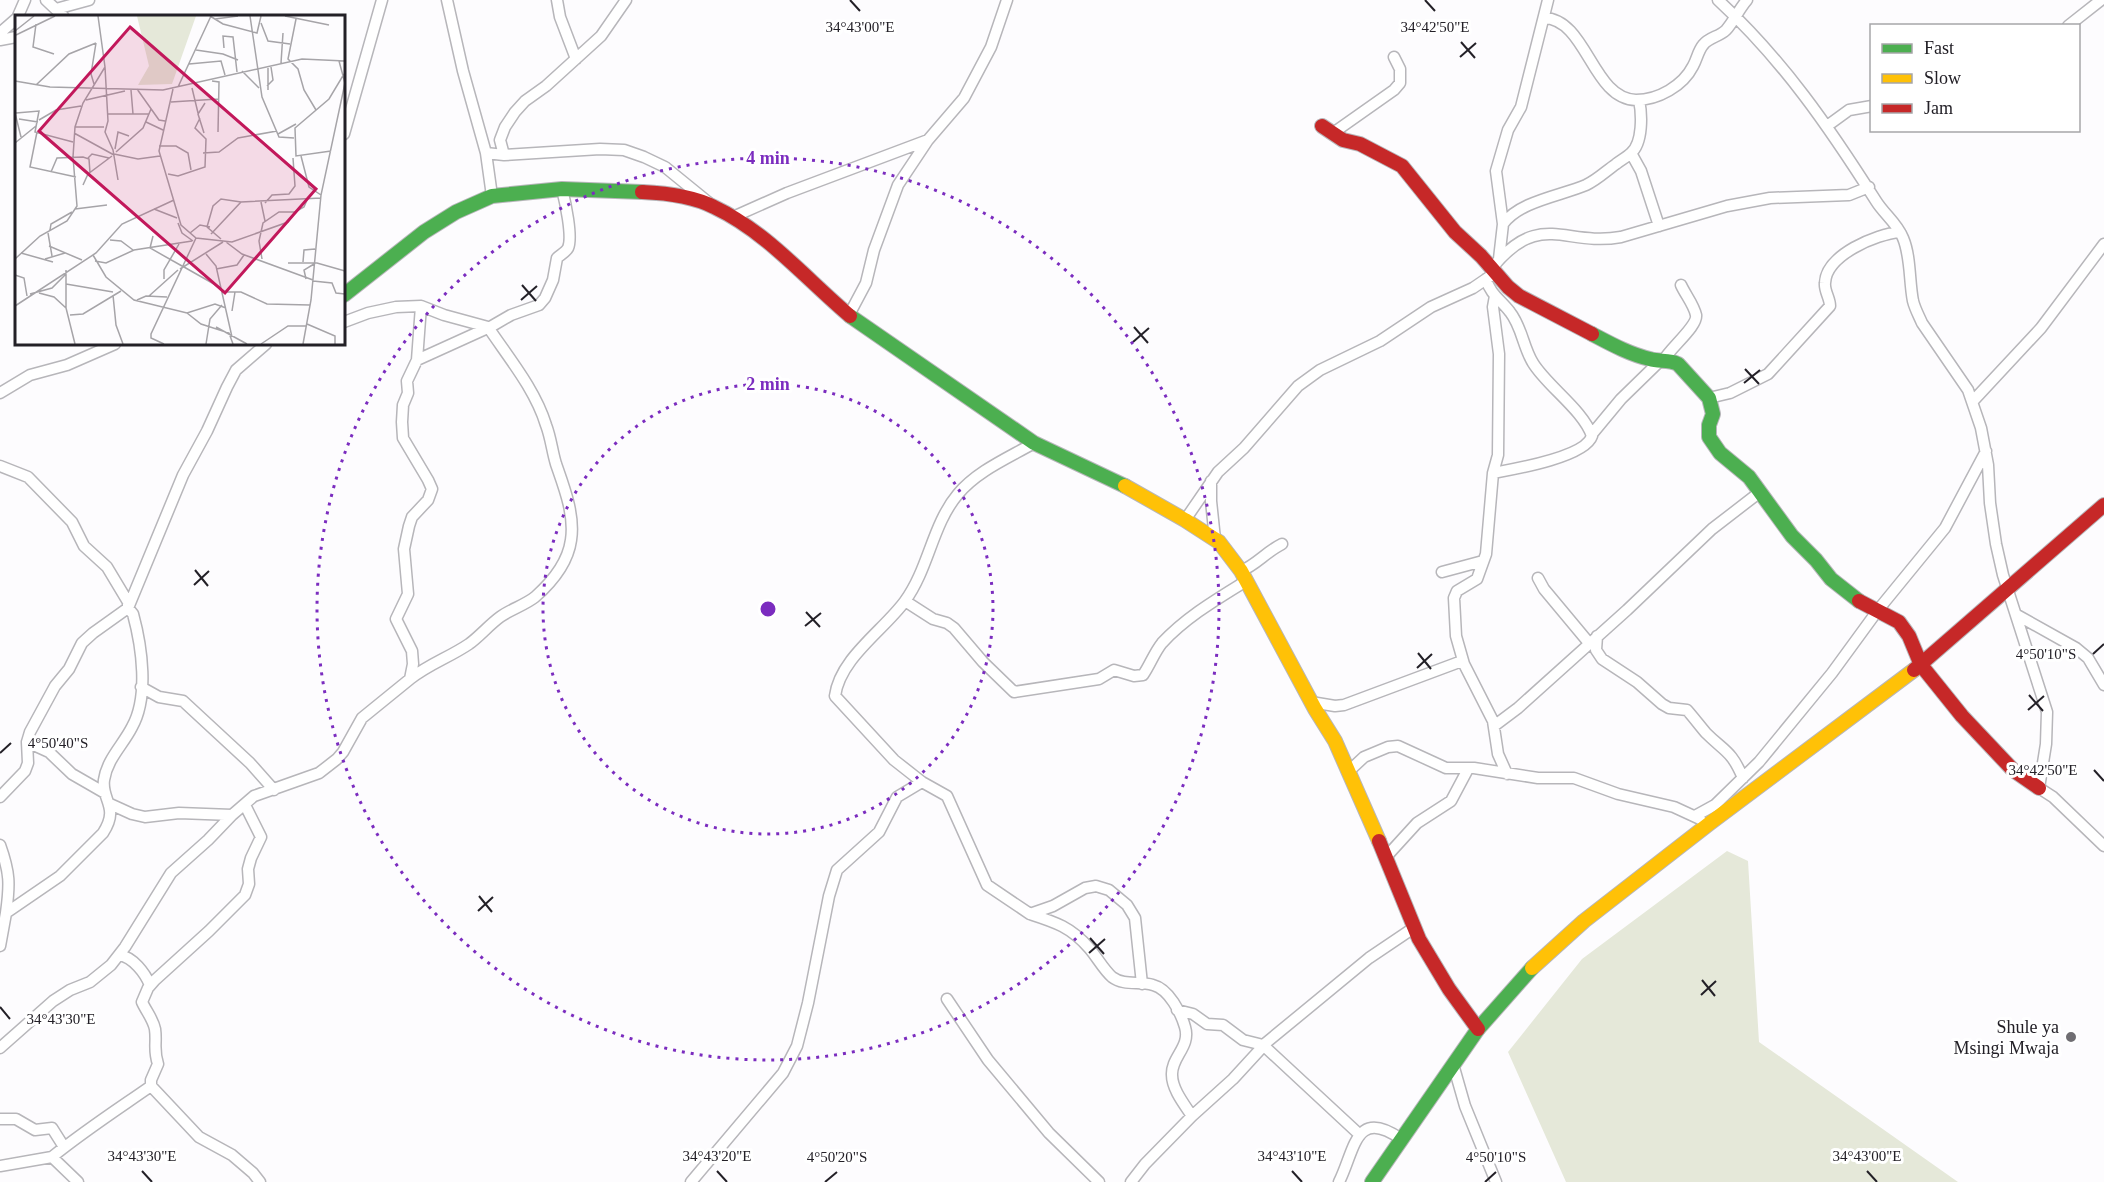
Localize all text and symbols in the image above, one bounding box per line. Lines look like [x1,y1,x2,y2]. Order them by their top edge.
inset map [15,15,345,345]
text: 34°43'00"E [826,19,895,35]
text: 34°42'50"E [1401,19,1470,35]
legend [1870,24,2080,132]
text: Fast [1924,38,1954,58]
text: Slow [1924,68,1961,88]
text: Jam [1924,98,1953,118]
text: 4 min [746,148,790,168]
text: 2 min [746,374,790,394]
centre of rings [758,599,778,619]
text: 4°50'10"S [2016,646,2076,662]
text: 4°50'40"S [28,735,88,751]
text: 34°42'50"E [2009,762,2078,778]
text: 34°43'30"E [27,1011,96,1027]
place label: Shule ya Msingi Mwaja [1954,1017,2059,1058]
marker: Shule ya Msingi Mwaja [2064,1030,2078,1044]
text: 34°43'30"E [108,1148,177,1164]
text: 34°43'20"E [683,1148,752,1164]
text: 34°43'10"E [1258,1148,1327,1164]
text: 34°43'00"E [1833,1148,1902,1164]
text: 4°50'20"S [807,1149,867,1165]
text: 4°50'10"S [1466,1149,1526,1165]

